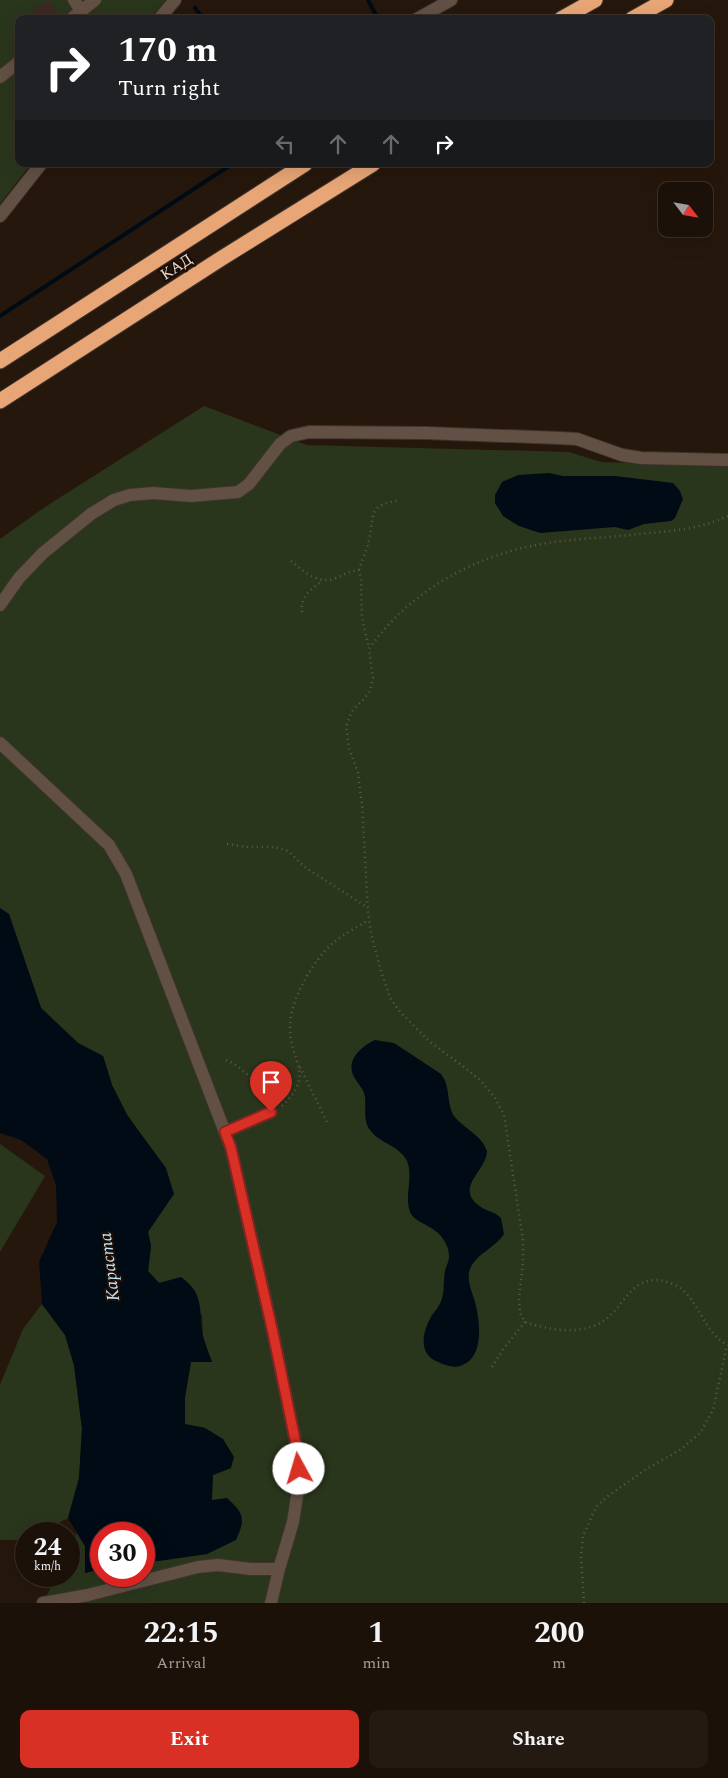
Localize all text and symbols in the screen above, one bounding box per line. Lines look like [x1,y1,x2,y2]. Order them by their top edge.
text: 170 m [118,24,217,77]
icon: right [35,35,100,100]
text: Turn right [118,72,220,105]
icon: left [271,130,299,158]
icon: ahead [324,130,352,158]
icon: ahead [377,130,405,158]
icon: right [430,130,458,158]
north arrow [658,182,712,238]
map controls [658,182,713,237]
street label: КАД [155,247,198,286]
pin [250,1061,292,1112]
icon: arrive [257,1068,285,1096]
water label: Караста [92,1231,127,1303]
position arrow [272,1442,324,1494]
speed limit sign: 30 [90,1522,155,1587]
text: 24 [33,1529,62,1567]
text: km/h [34,1557,61,1576]
text: 22:15 [144,1610,219,1656]
text: 1 [368,1610,385,1656]
text: 200 [534,1610,584,1656]
text: Arrival [156,1651,206,1675]
text: min [362,1651,390,1675]
text: m [552,1651,566,1675]
button: Exit [20,1710,359,1768]
button: Share [369,1710,708,1768]

